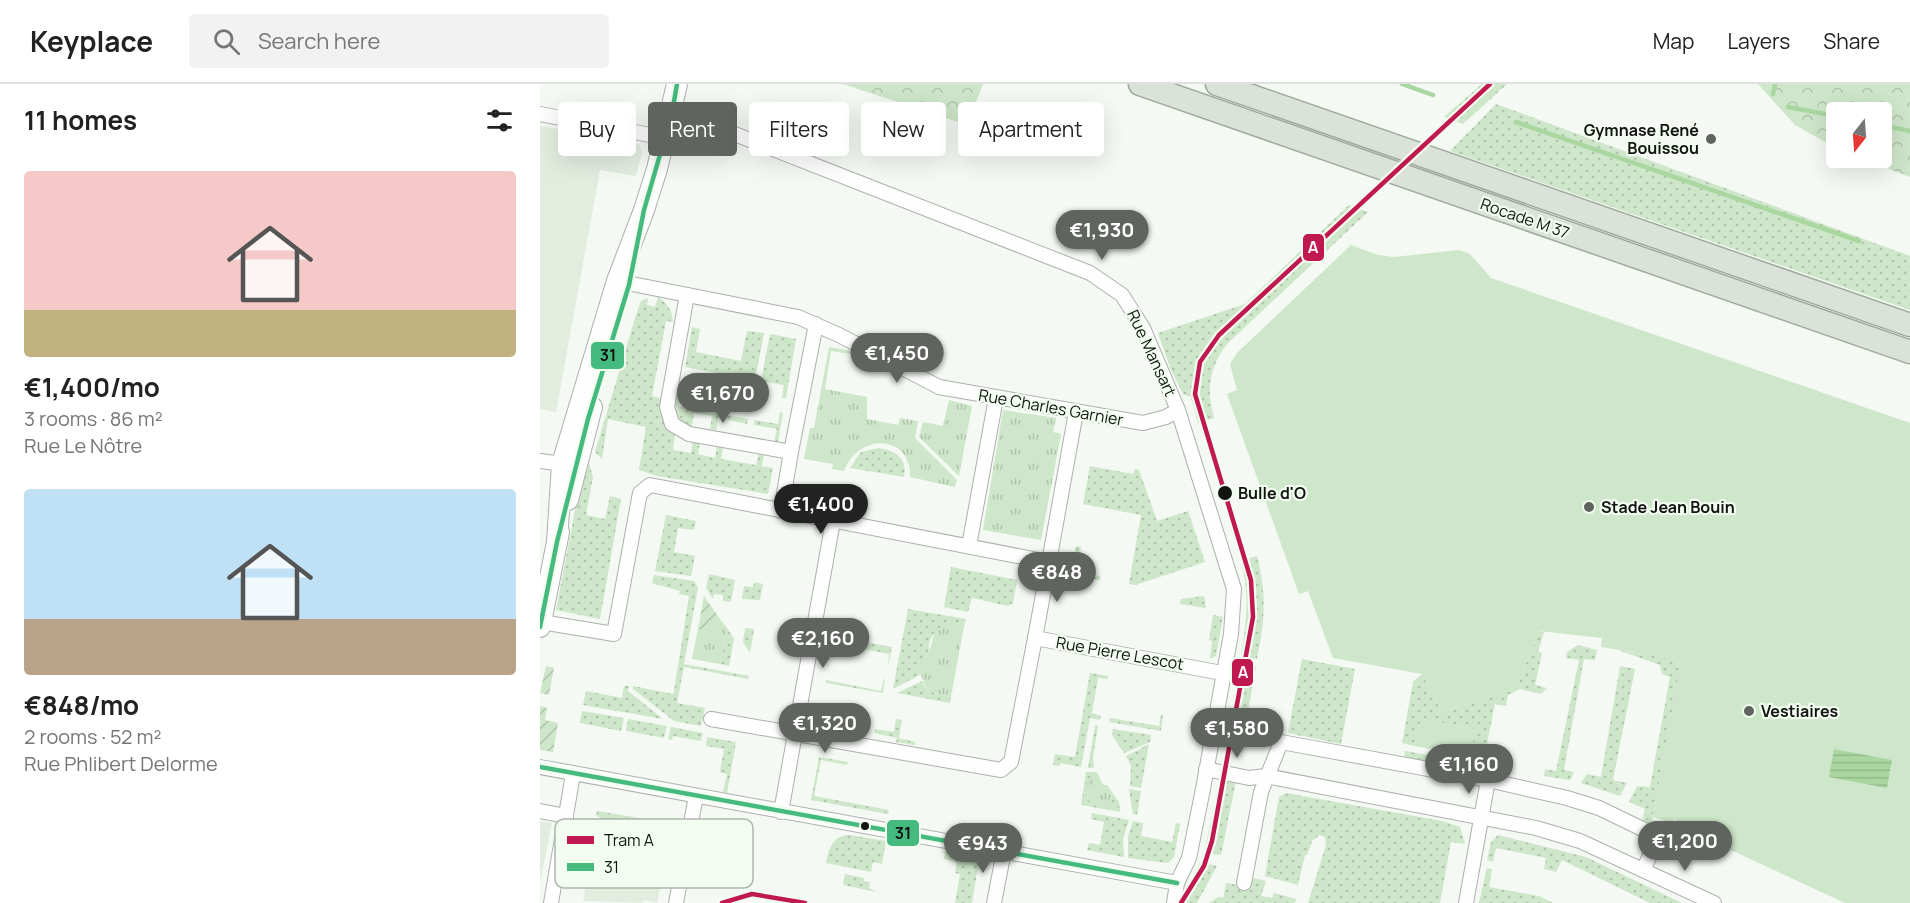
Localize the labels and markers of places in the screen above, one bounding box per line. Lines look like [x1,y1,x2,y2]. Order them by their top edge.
place label: Gymnase René Bouissou [1584,119,1699,159]
marker: Gymnase René Bouissou [1704,132,1718,146]
pin: €1,930 [1053,210,1151,261]
pin: €1,450 [848,333,946,384]
pin: €1,670 [674,373,772,424]
place label: Bulle d'O [1238,482,1306,504]
pin: €1,400 [772,484,870,535]
marker: Bulle d'O [1216,484,1234,502]
place label: Stade Jean Bouin [1601,496,1735,518]
marker: Stade Jean Bouin [1582,500,1596,514]
pin: €848 [1021,552,1093,603]
pin: €2,160 [774,618,872,669]
place label: Vestiaires [1761,700,1839,722]
pin: €1,320 [776,703,874,754]
marker: Vestiaires [1742,704,1756,718]
pin: €1,580 [1188,708,1286,759]
pin: €1,160 [1420,744,1518,795]
unlabelled marker [859,820,871,832]
pin: €1,200 [1636,821,1734,872]
pin: €943 [947,823,1019,874]

